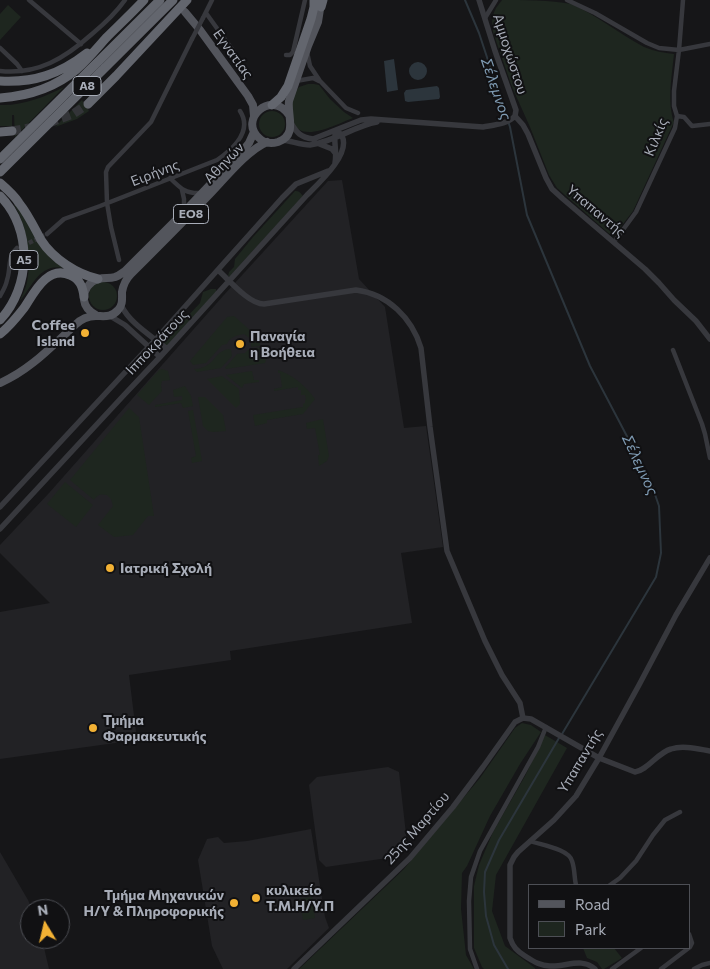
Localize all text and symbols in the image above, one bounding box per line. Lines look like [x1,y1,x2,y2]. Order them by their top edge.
street label: Αμμοχώστου [489,12,531,96]
street label: Εγνατίας [209,26,257,82]
water label: Σέλεμνος [477,55,515,123]
road number: Α8 [73,76,101,95]
street label: Κιλκίς [641,115,671,159]
street label: Αθηνών [200,139,248,187]
street label: Ειρήνης [128,156,182,190]
street label: Υπαπαντής [563,181,629,241]
road number: ΕΟ8 [174,204,208,223]
road number: Α5 [10,250,38,270]
street label: Ιπποκράτους [122,306,192,378]
place label: Coffee Island [32,317,75,350]
marker: Coffee Island [79,327,91,339]
place label: Παναγία η Βοήθεια [250,328,315,361]
marker: Παναγία η Βοήθεια [234,338,246,350]
water label: Σέλεμνος [618,432,662,498]
place label: Ιατρική Σχολή [120,560,212,576]
marker: Ιατρική Σχολή [104,562,116,574]
place label: Τμήμα Φαρμακευτικής [103,712,206,744]
marker: Τμήμα Φαρμακευτικής [87,722,99,734]
street label: Υπαπαντής [554,726,606,796]
street label: 25ης Μαρτίου [381,788,453,868]
place label: κυλικείο Τ.M.Η/Υ.Π [266,882,334,914]
legend [528,884,690,949]
place label: Τμήμα Μηχανικών Η/Υ & Πληροφορικής [84,887,224,920]
marker: κυλικείο Τ.M.Η/Υ.Π [250,892,262,904]
text: Road [575,895,610,913]
marker: Τμήμα Μηχανικών Η/Υ & Πληροφορικής [228,897,240,909]
north arrow [20,899,70,949]
text: N [36,900,49,919]
text: Park [575,920,606,938]

